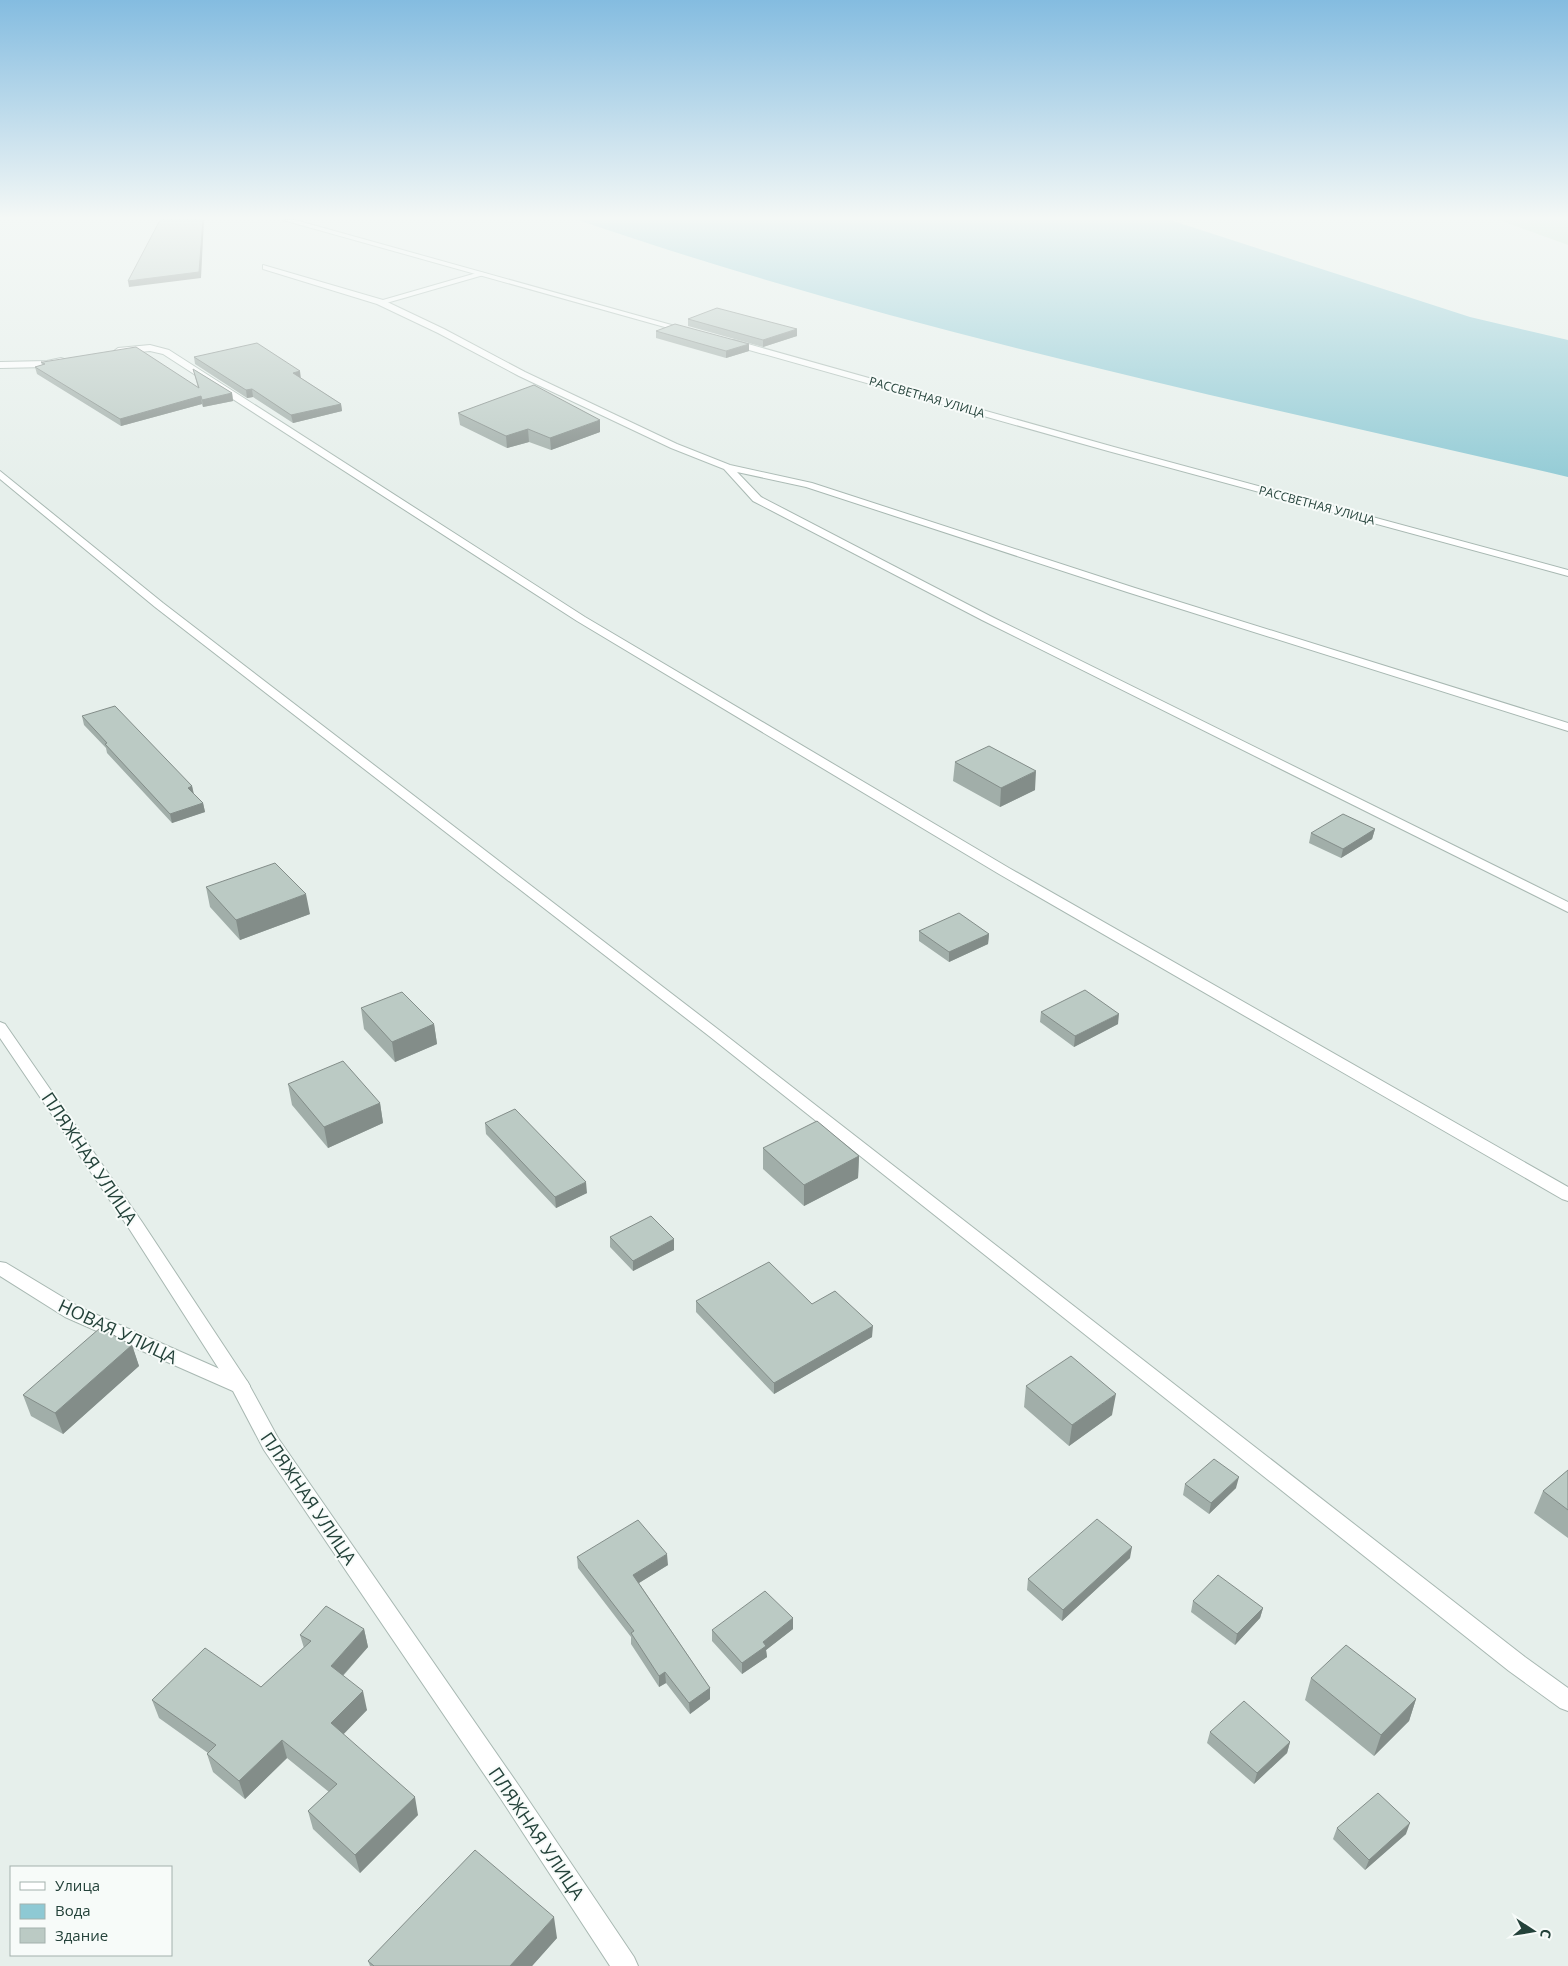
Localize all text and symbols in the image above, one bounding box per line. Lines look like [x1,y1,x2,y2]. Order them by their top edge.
street label: РАССВЕТНАЯ УЛИЦА [867,372,987,422]
street label: РАССВЕТНАЯ УЛИЦА [1257,481,1377,529]
street label: ПЛЯЖНАЯ УЛИЦА [37,1087,144,1230]
street label: НОВАЯ УЛИЦА [55,1293,182,1369]
street label: ПЛЯЖНАЯ УЛИЦА [256,1427,363,1570]
street label: ПЛЯЖНАЯ УЛИЦА [484,1762,591,1905]
legend [10,1866,172,1956]
text: Улица [55,1875,100,1895]
text: Вода [55,1900,91,1920]
north arrow [1508,1906,1558,1956]
text: Здание [55,1925,108,1945]
text: С [1536,1927,1556,1940]

